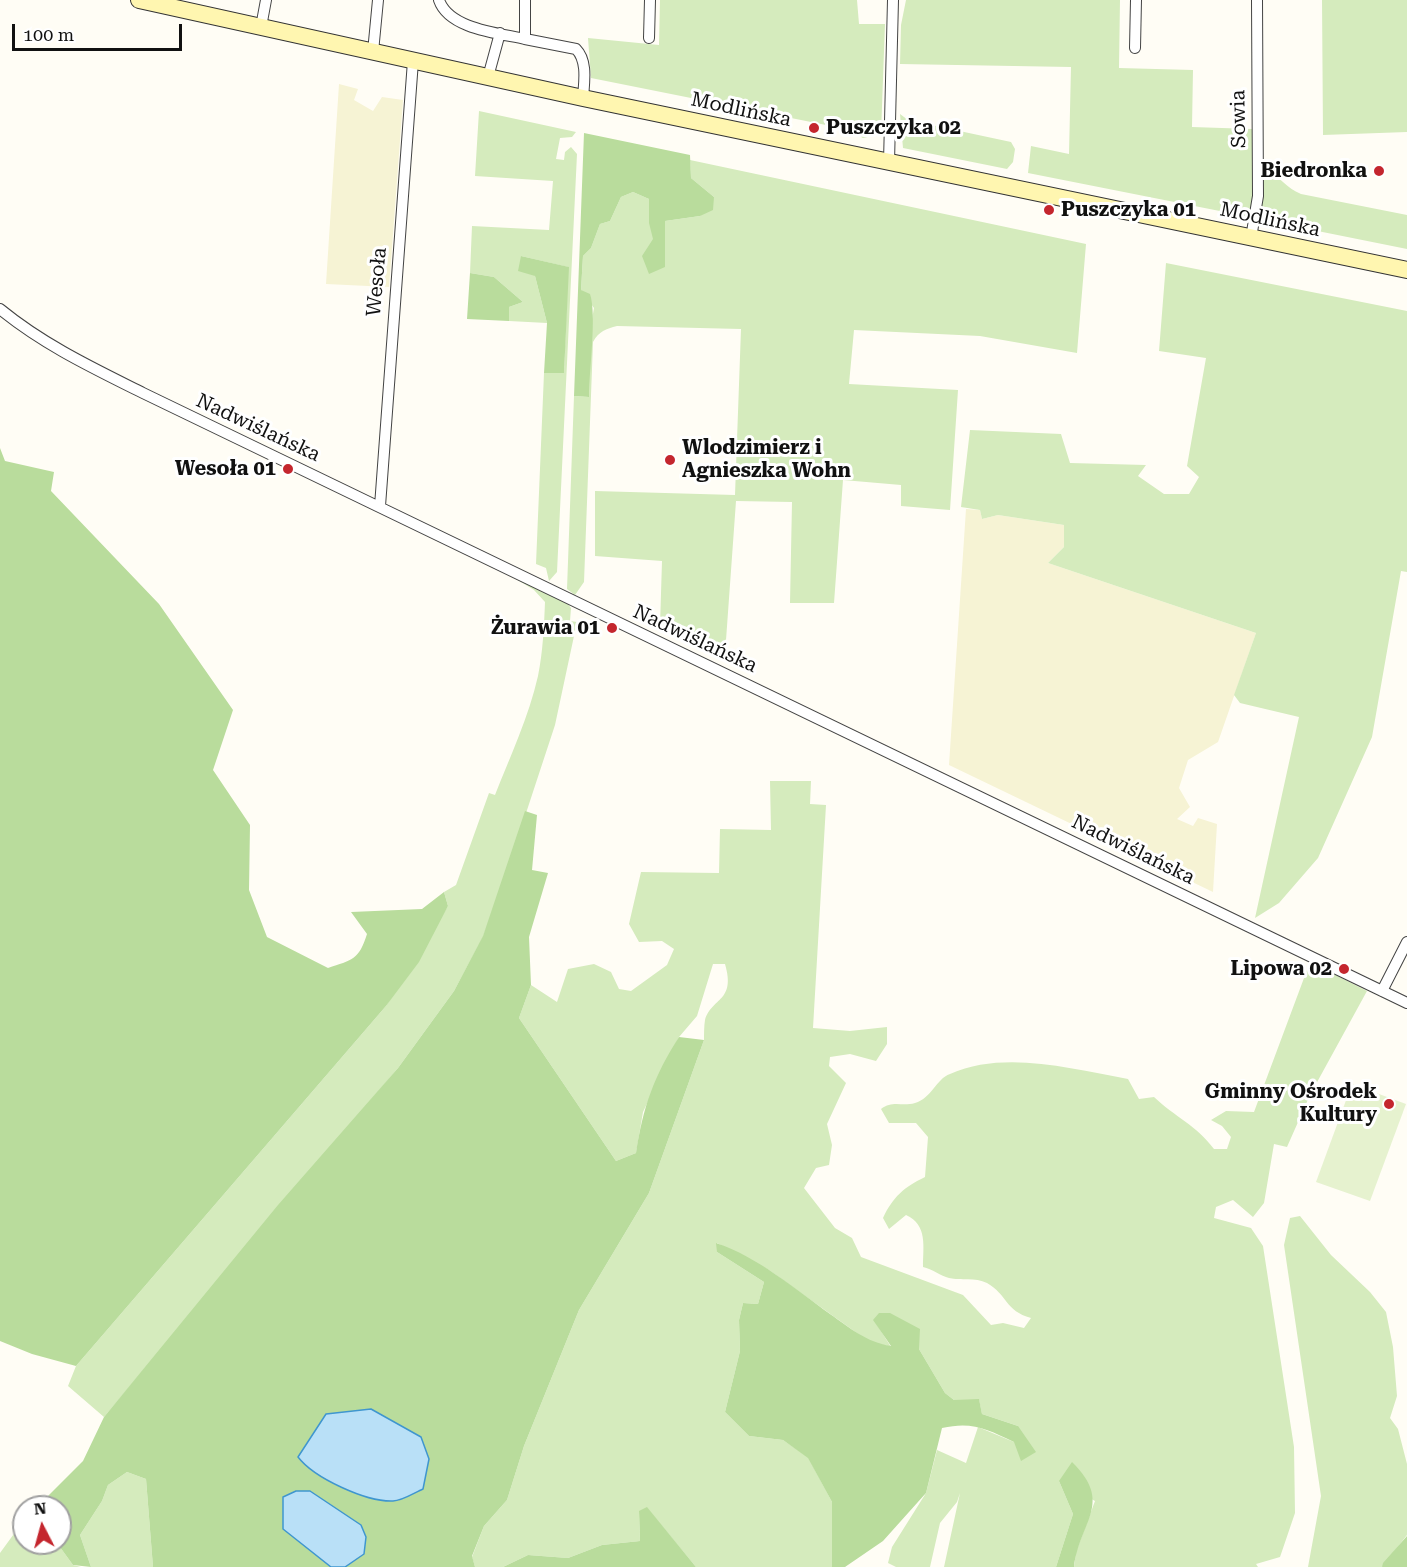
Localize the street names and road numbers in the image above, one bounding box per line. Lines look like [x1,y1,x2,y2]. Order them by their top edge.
street label: Modlińska [689,88,793,132]
street label: Sowia [1226,90,1252,148]
street label: Modlińska [1218,198,1322,242]
street label: Wesoła [362,246,392,318]
street label: Nadwiślańska [192,389,324,467]
street label: Nadwiślańska [629,600,761,678]
street label: Nadwiślańska [1068,810,1198,890]

